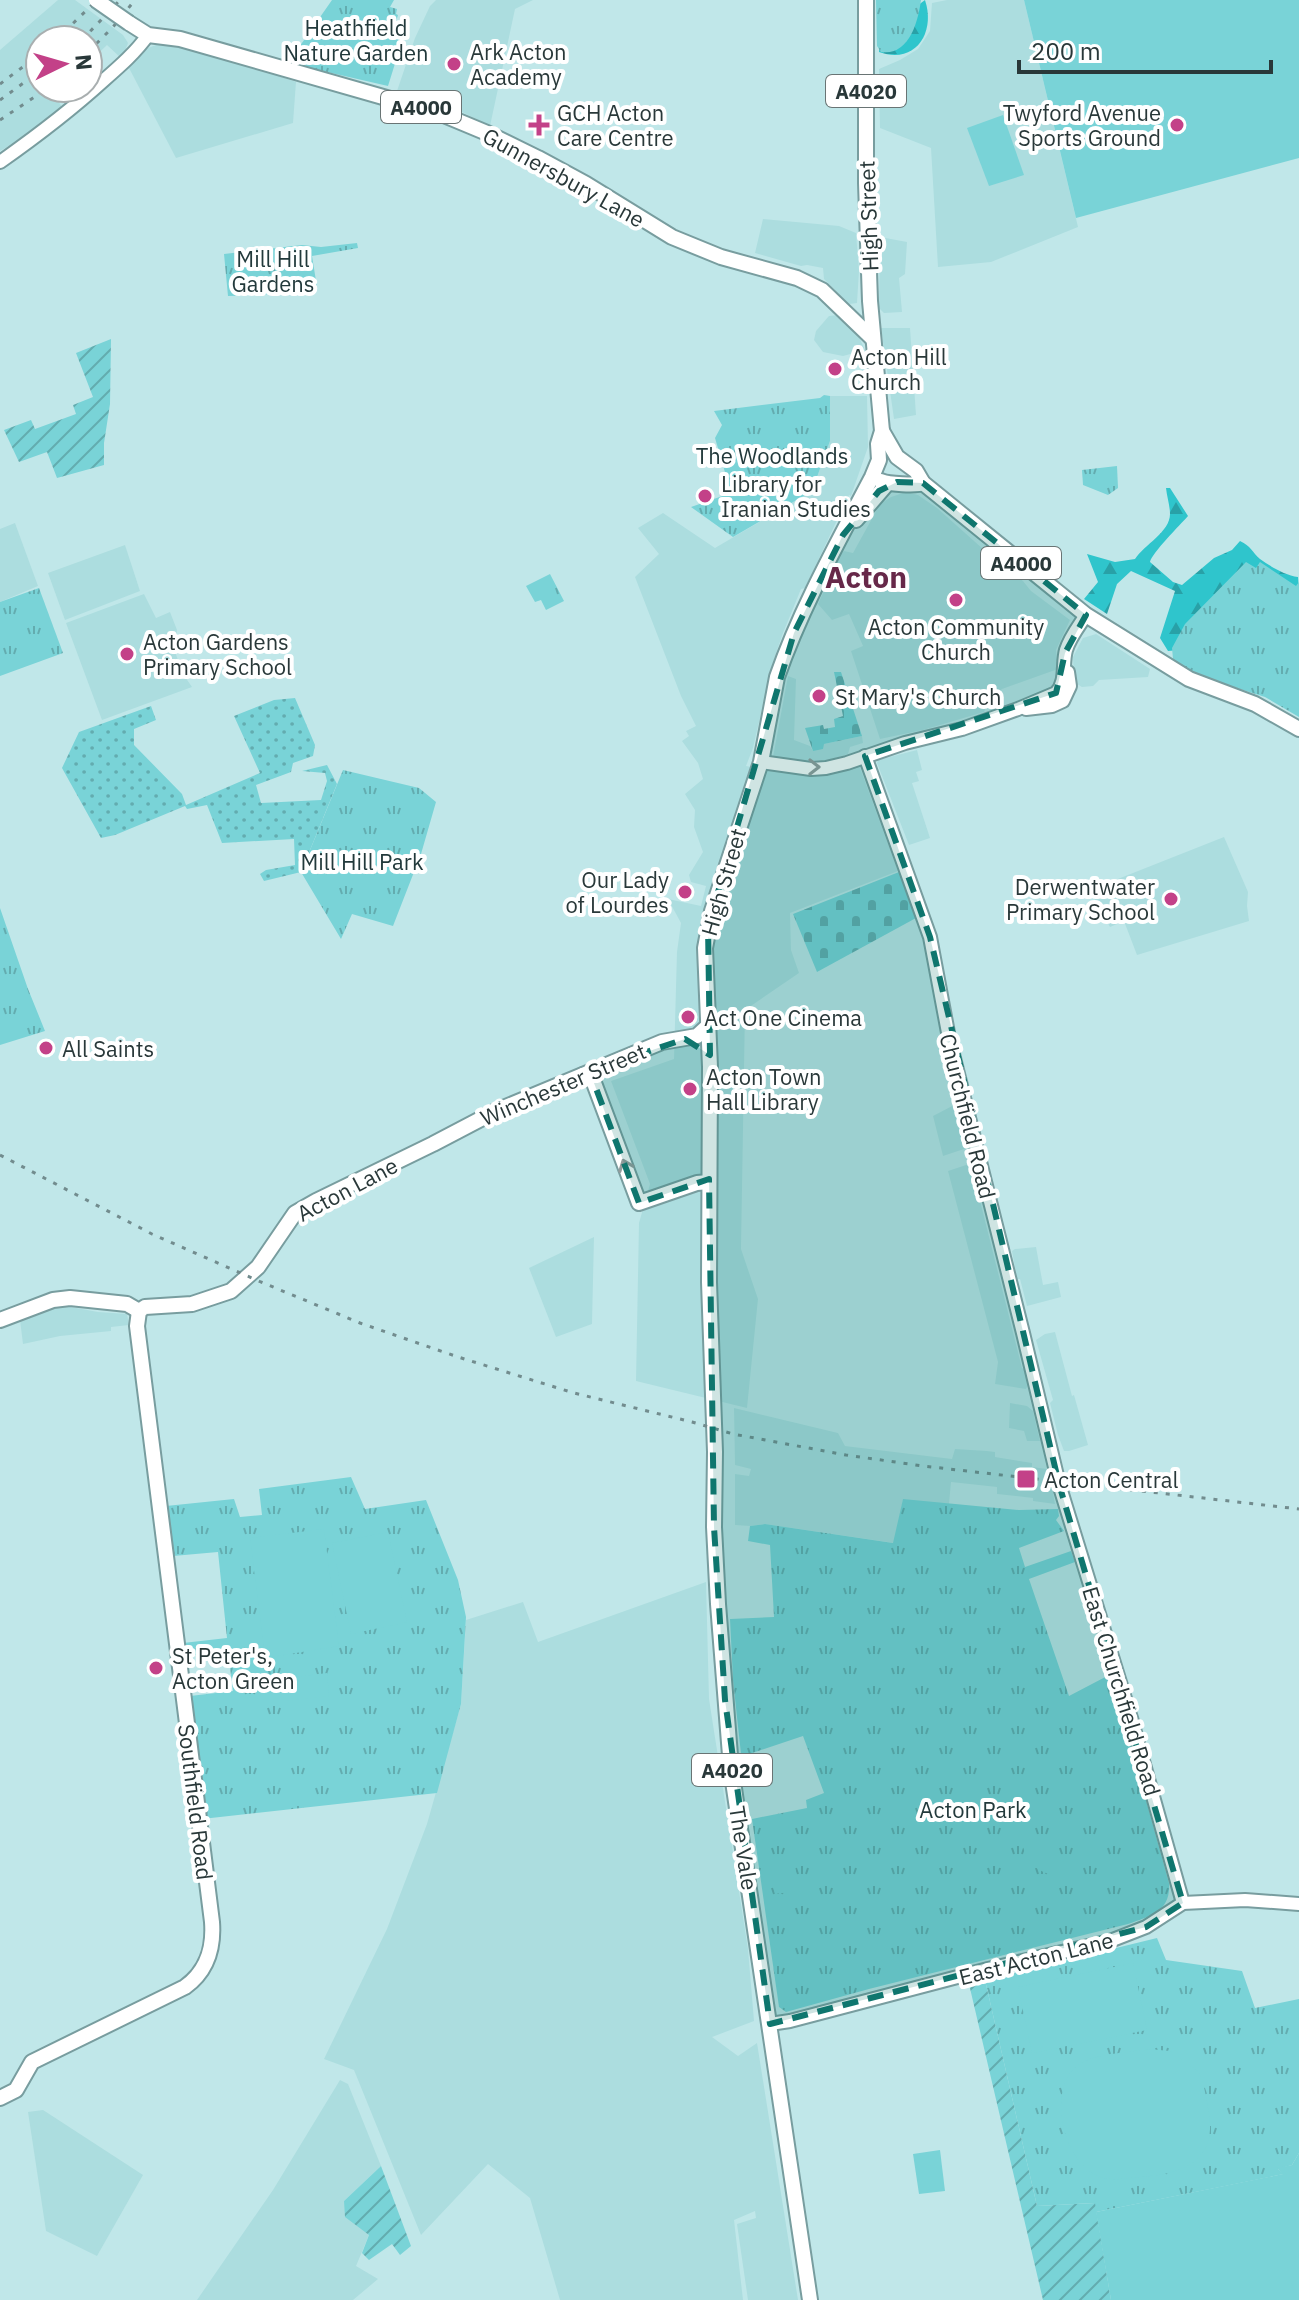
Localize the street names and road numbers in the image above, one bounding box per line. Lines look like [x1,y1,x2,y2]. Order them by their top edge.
road number: A4020 [826,75,906,107]
road number: A4000 [381,91,461,123]
street label: Gunnersbury Lane [478,121,650,233]
street label: High Street [852,160,884,272]
road number: A4000 [981,547,1061,579]
street label: High Street [694,825,752,939]
street label: Churchfield Road [933,1030,1003,1202]
street label: Winchester Street [476,1036,650,1132]
street label: Acton Lane [292,1150,402,1228]
street label: East Churchfield Road [1076,1583,1168,1799]
street label: Southfield Road [172,1722,220,1882]
road number: A4020 [692,1754,772,1786]
street label: The Vale [723,1804,765,1892]
street label: East Acton Lane [956,1925,1116,1991]

